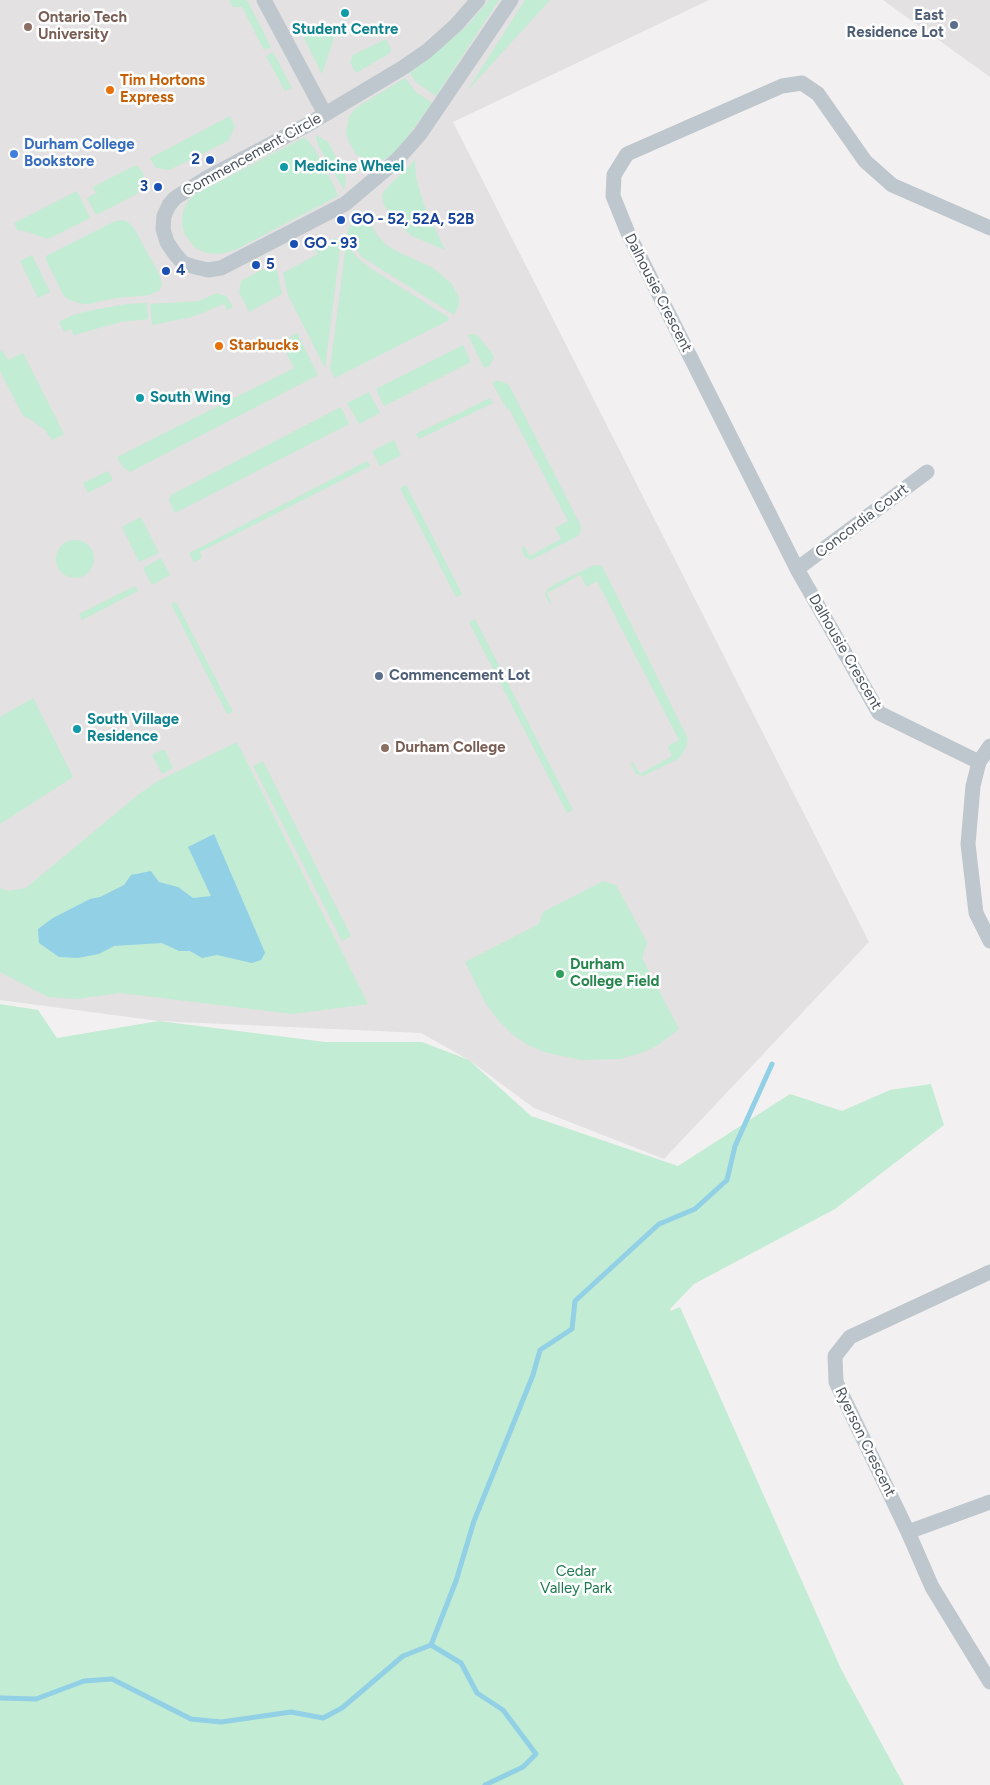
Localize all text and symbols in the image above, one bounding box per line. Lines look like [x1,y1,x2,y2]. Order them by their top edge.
marker: Student Centre [339,7,351,19]
place label: East Residence Lot [846,7,944,42]
place label: Ontario Tech University [38,9,127,44]
marker: East Residence Lot [948,19,960,31]
marker: Ontario Tech University [22,21,34,33]
place label: Student Centre [292,21,398,39]
place label: Tim Hortons Express [120,72,205,107]
marker: Tim Hortons Express [104,84,116,96]
street label: Commencement Circle [180,109,324,201]
place label: Durham College Bookstore [24,136,135,171]
marker: Durham College Bookstore [8,148,20,160]
place label: 2 [191,151,200,169]
marker: 2 [204,154,216,166]
place label: Medicine Wheel [294,158,404,176]
marker: Medicine Wheel [278,161,290,173]
place label: 3 [140,178,148,196]
marker: 3 [152,181,164,193]
place label: GO - 52, 52A, 52B [351,211,474,229]
marker: GO - 52, 52A, 52B [335,214,347,226]
street label: Dalhousie Crescent [620,231,696,355]
place label: GO - 93 [304,235,357,253]
marker: GO - 93 [288,238,300,250]
place label: 5 [266,256,275,274]
marker: 5 [250,259,262,271]
place label: 4 [176,262,185,280]
marker: 4 [160,265,172,277]
place label: Starbucks [229,337,298,355]
marker: Starbucks [213,340,225,352]
place label: South Wing [150,389,231,407]
marker: South Wing [134,392,146,404]
street label: Concordia Court [812,480,912,562]
street label: Dalhousie Crescent [805,591,885,713]
place label: Commencement Lot [389,667,530,685]
marker: Commencement Lot [373,670,385,682]
place label: South Village Residence [87,711,179,746]
marker: South Village Residence [71,723,83,735]
place label: Durham College [395,739,506,757]
marker: Durham College [379,742,391,754]
place label: Durham College Field [570,956,659,991]
marker: Durham College Field [554,968,566,980]
street label: Ryerson Crescent [831,1384,899,1500]
park label: Cedar Valley Park [540,1563,612,1598]

